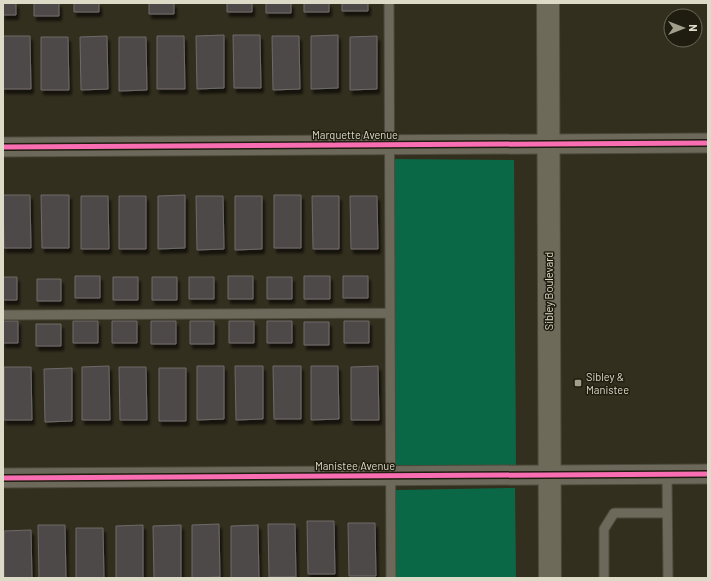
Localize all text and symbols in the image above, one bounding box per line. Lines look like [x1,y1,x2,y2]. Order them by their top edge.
north arrow [663,8,703,48]
text: N [687,24,700,32]
street label: Marquette Avenue [312,128,398,141]
street label: Sibley Boulevard [542,252,555,330]
place label: Sibley & Manistee [586,370,629,396]
marker: Sibley & Manistee [573,378,583,388]
street label: Manistee Avenue [315,459,395,472]

